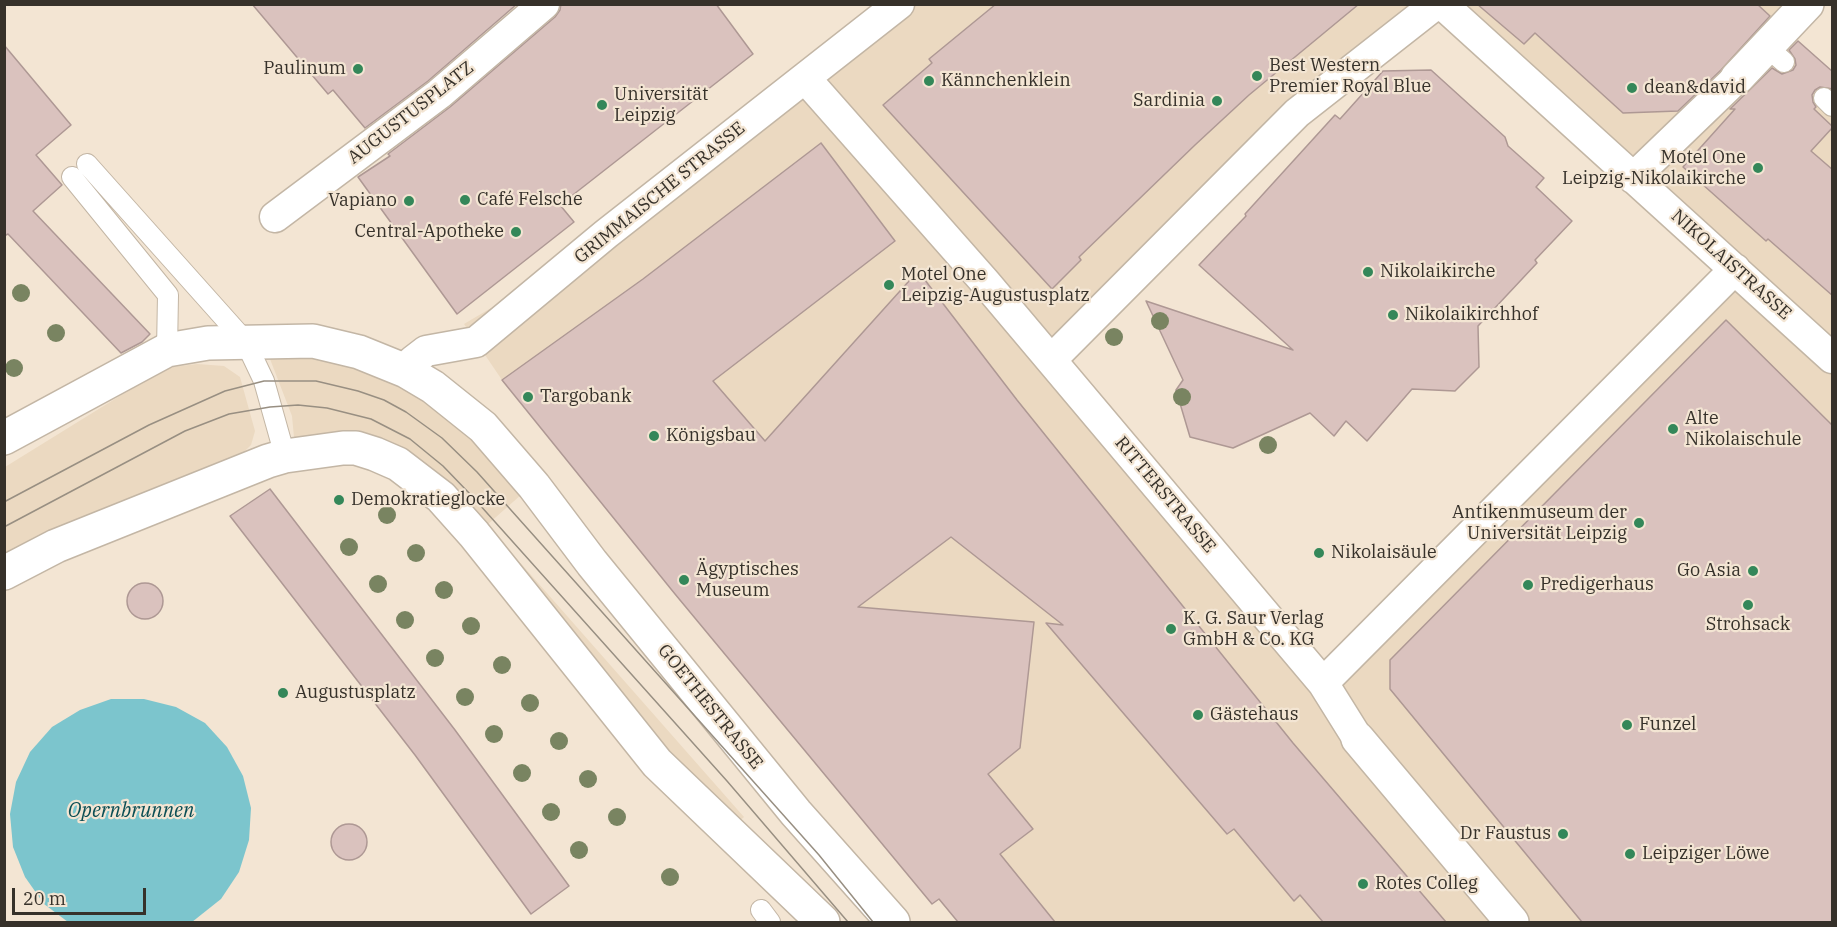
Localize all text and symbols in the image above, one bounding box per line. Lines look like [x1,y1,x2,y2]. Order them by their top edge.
place label: Best Western Premier Royal Blue [1269,55,1431,98]
street label: AUGUSTUSPLATZ [344,57,478,169]
place label: Paulinum [263,58,346,80]
marker: Paulinum [351,62,365,76]
marker: Best Western Premier Royal Blue [1250,69,1264,83]
place label: Kännchenklein [941,70,1071,92]
marker: Kännchenklein [922,74,936,88]
place label: dean&david [1644,77,1746,99]
marker: dean&david [1625,81,1639,95]
place label: Universität Leipzig [614,84,708,127]
place label: Sardinia [1133,90,1205,112]
marker: Sardinia [1210,94,1224,108]
marker: Universität Leipzig [595,98,609,112]
street label: GRIMMAISCHE STRASSE [571,118,749,268]
place label: Motel One Leipzig-Nikolaikirche [1562,147,1746,190]
marker: Motel One Leipzig-Nikolaikirche [1751,161,1765,175]
place label: Café Felsche [477,189,583,211]
place label: Vapiano [328,190,397,212]
marker: Café Felsche [458,193,472,207]
marker: Vapiano [402,194,416,208]
street label: NIKOLAISTRASSE [1666,205,1796,325]
place label: Central-Apotheke [355,221,504,243]
marker: Central-Apotheke [509,225,523,239]
place label: Nikolaikirche [1380,261,1495,283]
place label: Motel One Leipzig-Augustusplatz [901,264,1090,306]
marker: Nikolaikirche [1361,265,1375,279]
marker: Motel One Leipzig-Augustusplatz [882,278,896,292]
place label: Nikolaikirchhof [1405,304,1538,326]
marker: Nikolaikirchhof [1386,308,1400,322]
place label: Targobank [540,386,631,408]
marker: Targobank [521,390,535,404]
place label: Alte Nikolaischule [1685,408,1801,450]
marker: Alte Nikolaischule [1666,422,1680,436]
place label: Königsbau [666,425,756,447]
marker: Königsbau [647,429,661,443]
street label: RITTERSTRASSE [1110,432,1220,558]
place label: Demokratieglocke [351,489,505,511]
marker: Demokratieglocke [332,493,346,507]
place label: Antikenmuseum der Universität Leipzig [1452,502,1627,544]
marker: Antikenmuseum der Universität Leipzig [1632,516,1646,530]
place label: Nikolaisäule [1331,542,1437,564]
marker: Nikolaisäule [1312,546,1326,560]
place label: Ägyptisches Museum [696,559,799,602]
place label: Go Asia [1677,560,1741,582]
marker: Go Asia [1746,564,1760,578]
marker: Ägyptisches Museum [677,573,691,587]
place label: Predigerhaus [1540,574,1654,596]
marker: Predigerhaus [1521,578,1535,592]
marker: Strohsack [1741,598,1755,612]
place label: K. G. Saur Verlag GmbH & Co. KG [1183,608,1324,650]
place label: Strohsack [1706,614,1790,636]
marker: K. G. Saur Verlag GmbH & Co. KG [1164,622,1178,636]
street label: GOETHESTRASSE [653,640,767,774]
place label: Augustusplatz [295,682,416,704]
marker: Augustusplatz [276,686,290,700]
place label: Gästehaus [1210,704,1299,726]
marker: Gästehaus [1191,708,1205,722]
place label: Funzel [1639,714,1696,736]
marker: Funzel [1620,718,1634,732]
water label: Opernbrunnen [68,799,194,823]
place label: Dr Faustus [1460,823,1551,845]
marker: Dr Faustus [1556,827,1570,841]
place label: Leipziger Löwe [1642,843,1769,865]
marker: Leipziger Löwe [1623,847,1637,861]
place label: Rotes Colleg [1375,873,1478,895]
scale bar [15,876,148,914]
marker: Rotes Colleg [1356,877,1370,891]
text: 20 m [23,887,66,910]

